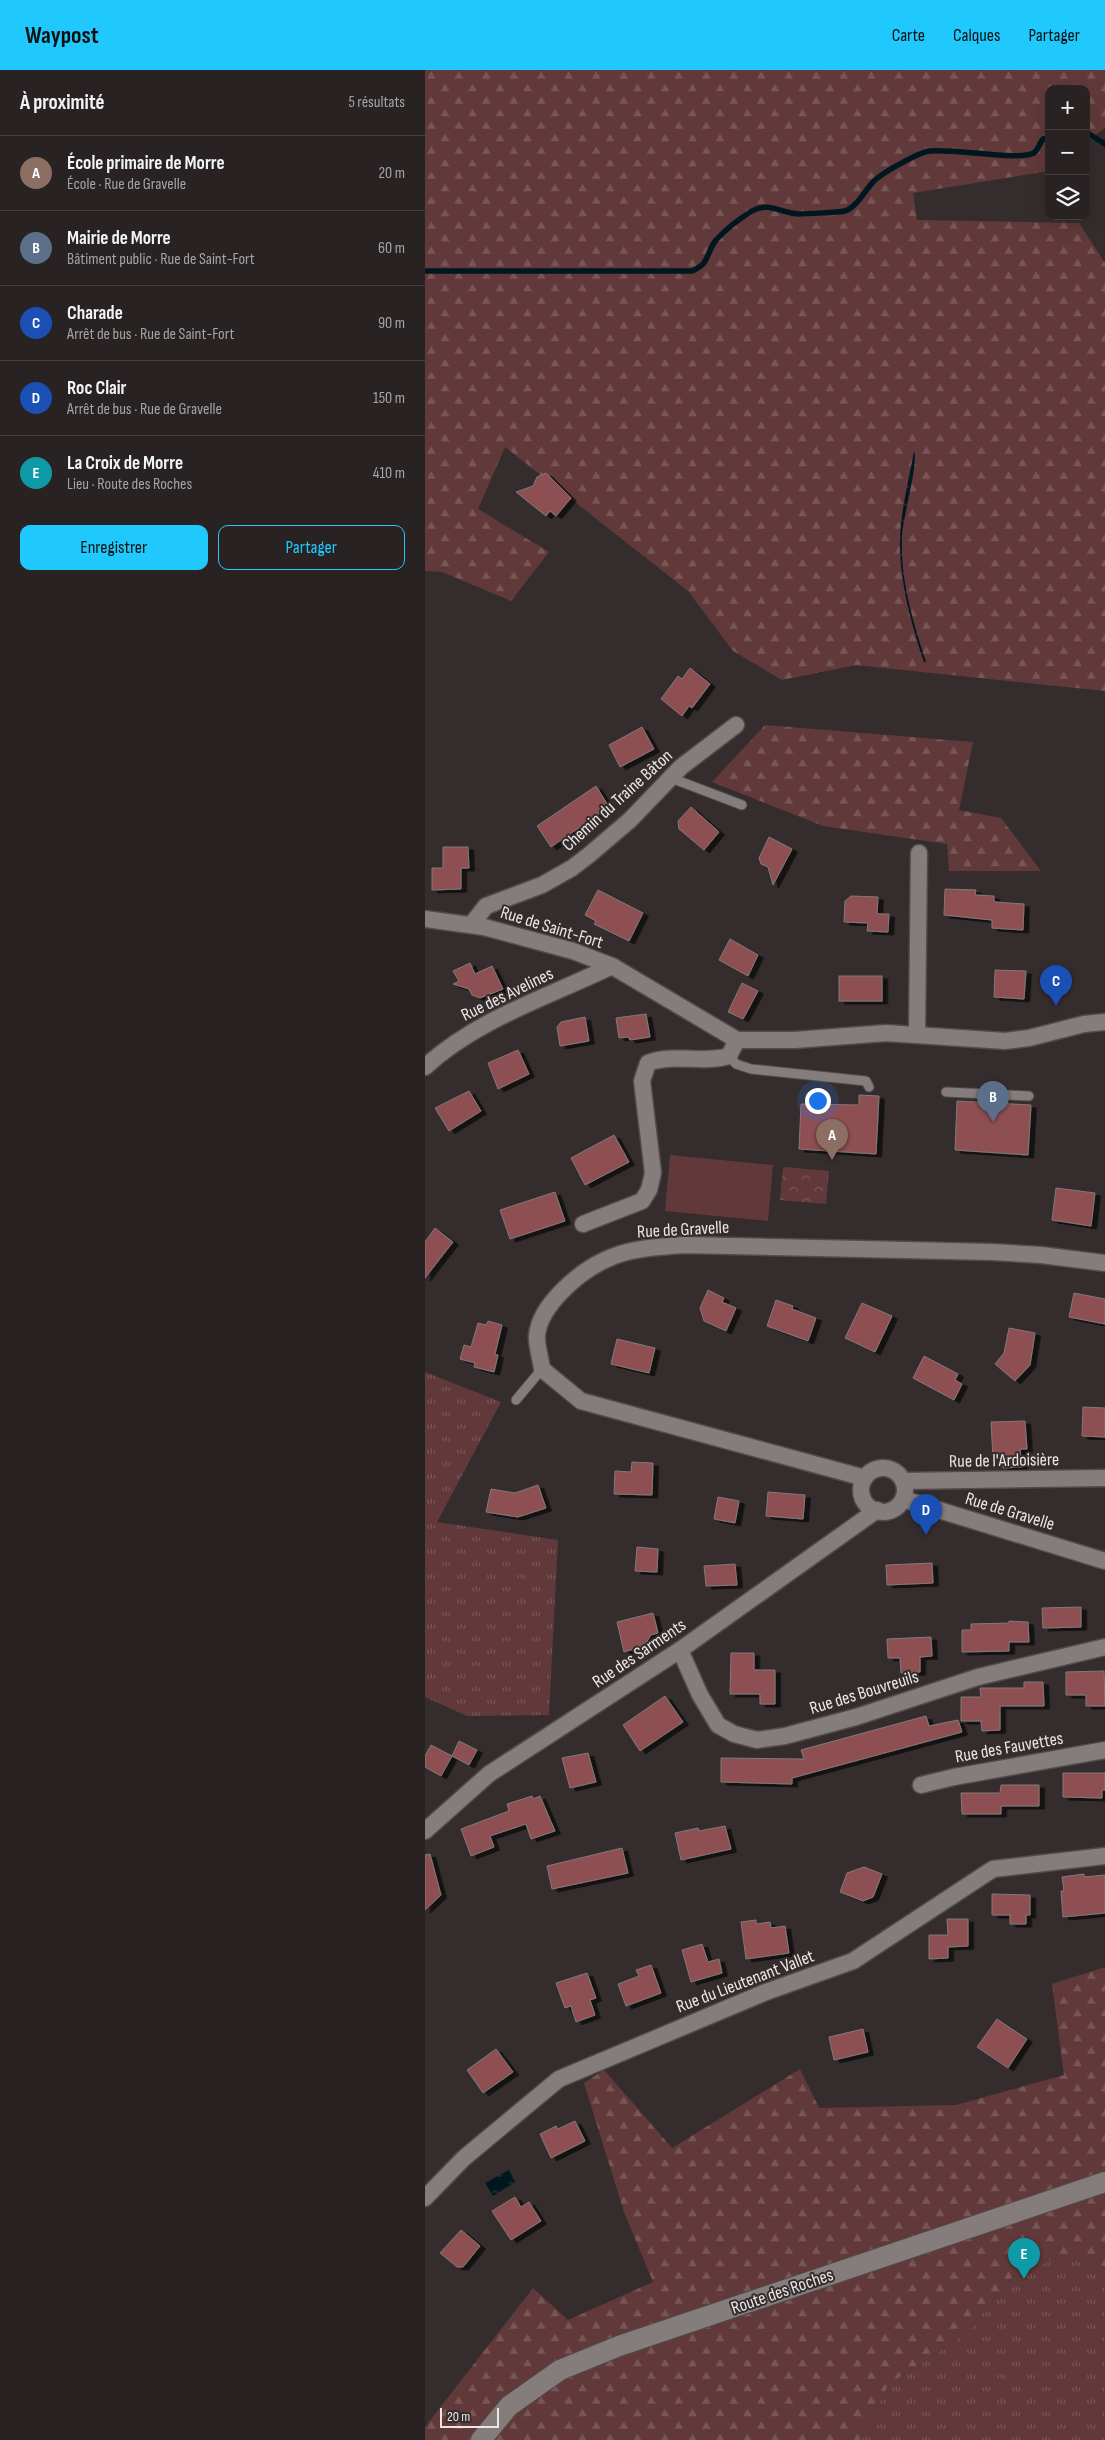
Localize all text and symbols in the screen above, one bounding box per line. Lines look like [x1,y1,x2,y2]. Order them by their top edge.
text: Waypost [25,21,99,50]
text: Carte [892,25,925,46]
text: Calques [953,25,1000,46]
text: Partager [1028,25,1080,46]
map controls [1045,85,1090,220]
button: + [1045,85,1090,130]
text: À proximité [20,90,105,115]
text: 5 résultats [348,93,405,112]
button: − [1045,130,1090,175]
text: École primaire de Morre [67,152,225,175]
text: A [32,164,40,183]
text: 20 m [378,164,405,183]
text: École · Rue de Gravelle [67,175,186,194]
button: layers [1045,175,1090,220]
text: Mairie de Morre [67,227,171,250]
text: B [32,239,40,258]
text: 60 m [378,239,405,258]
text: Bâtiment public · Rue de Saint-Fort [67,250,255,269]
text: Charade [67,302,123,325]
text: C [32,314,40,333]
text: 90 m [378,314,405,333]
text: Arrêt de bus · Rue de Saint-Fort [67,325,234,344]
text: Roc Clair [67,377,127,400]
text: D [32,389,40,408]
text: 150 m [373,389,405,408]
text: Arrêt de bus · Rue de Gravelle [67,400,222,419]
text: La Croix de Morre [67,452,183,475]
text: E [33,464,39,483]
text: 410 m [373,464,405,483]
text: Lieu · Route des Roches [67,475,192,494]
button: Enregistrer [20,525,208,570]
button: Partager [218,525,405,570]
street label: Chemin du Traine Bâton [558,745,677,856]
street label: Rue de Saint-Fort [498,902,606,953]
street label: Rue des Avelines [458,963,557,1026]
pin: C [1040,965,1072,1006]
pin: B [977,1081,1009,1122]
your location [805,1088,831,1114]
pin: A [816,1119,848,1160]
street label: Rue de Gravelle [636,1217,730,1242]
street label: Rue de l'Ardoisière [949,1449,1059,1472]
street label: Rue de Gravelle [963,1488,1057,1535]
pin: D [910,1494,942,1535]
street label: Rue des Sarments [589,1614,690,1692]
street label: Rue des Bouvreuils [807,1666,921,1719]
street label: Rue des Fauvettes [953,1728,1065,1767]
street label: Rue du Lieutenant Vallet [673,1945,817,2017]
pin: E [1008,2238,1040,2279]
street label: Route des Roches [728,2264,836,2319]
scale bar [440,2405,499,2428]
text: 20 m [447,2408,470,2425]

